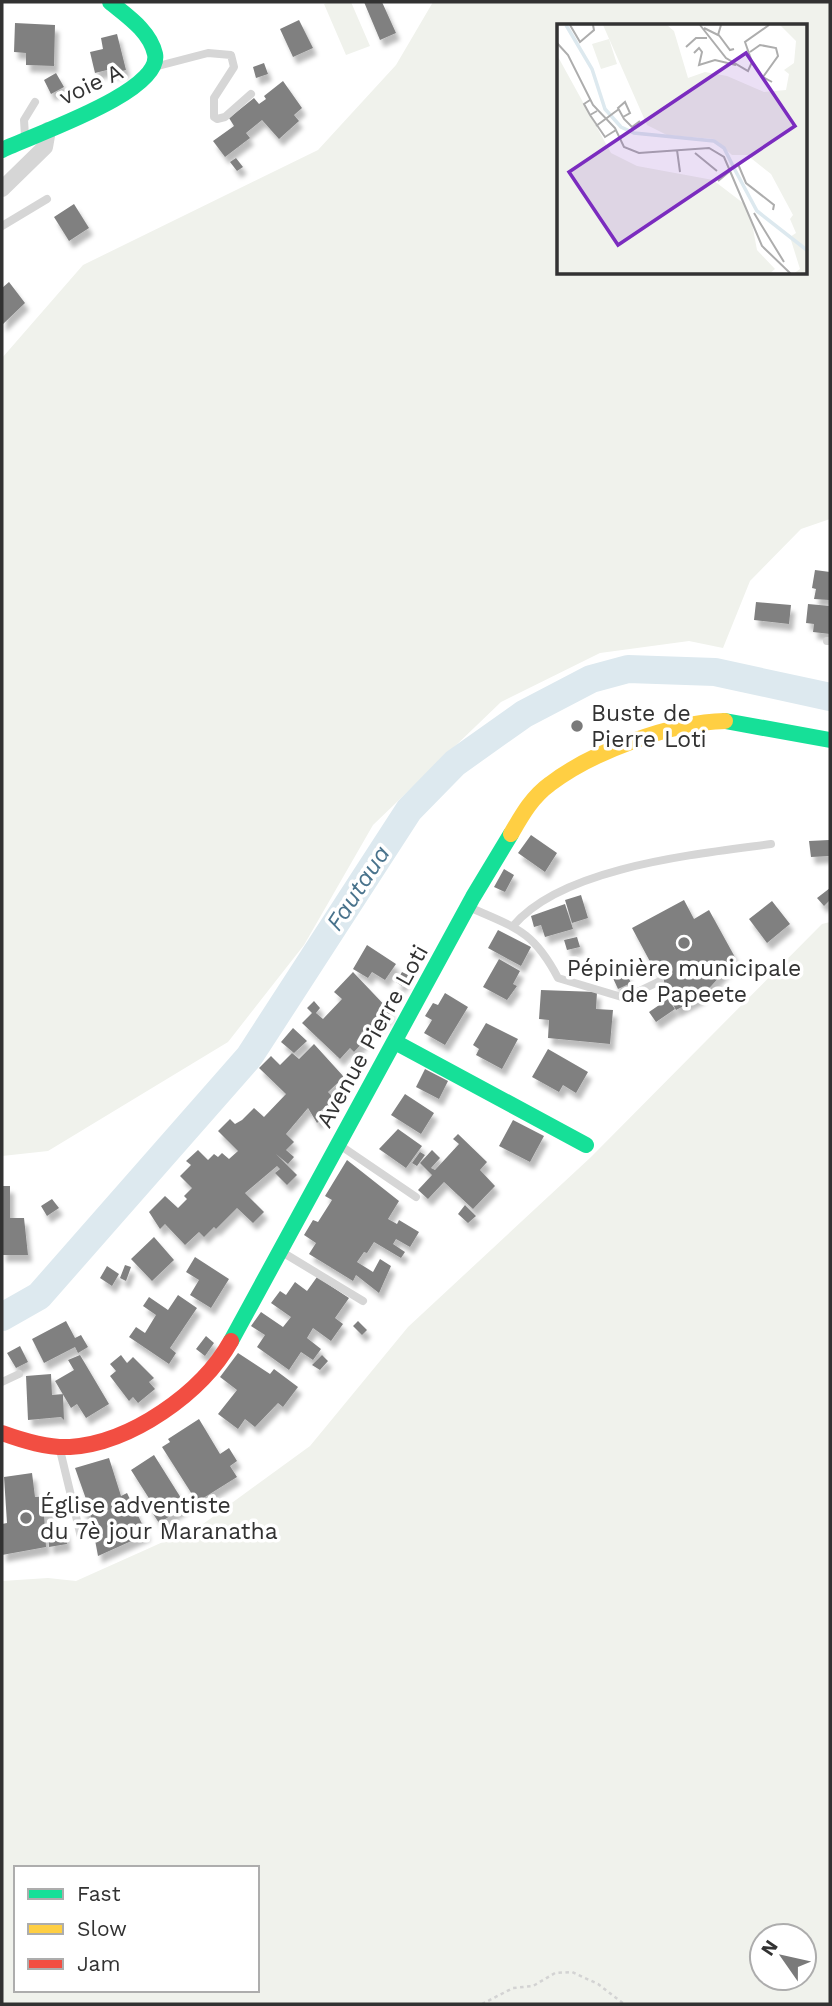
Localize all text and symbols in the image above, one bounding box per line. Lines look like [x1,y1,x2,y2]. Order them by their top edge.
inset map [557,24,808,275]
street label: voie A [55,58,127,111]
place label: Buste de Pierre Loti [591,700,707,753]
marker: Buste de Pierre Loti [569,718,585,734]
water label: Fautaua [320,840,396,936]
marker: Pépinière municipale de Papeete [676,935,692,951]
street label: Avenue Pierre Loti [311,940,434,1132]
place label: Pépinière municipale de Papeete [567,955,801,1008]
place label: Église adventiste du 7è jour Maranatha [40,1492,278,1545]
marker: Église adventiste du 7è jour Maranatha [18,1510,34,1526]
legend [14,1866,259,1992]
text: Fast [77,1881,121,1906]
text: Slow [77,1916,127,1941]
north arrow [748,1922,818,1992]
text: N [756,1936,783,1960]
text: Jam [77,1951,120,1976]

